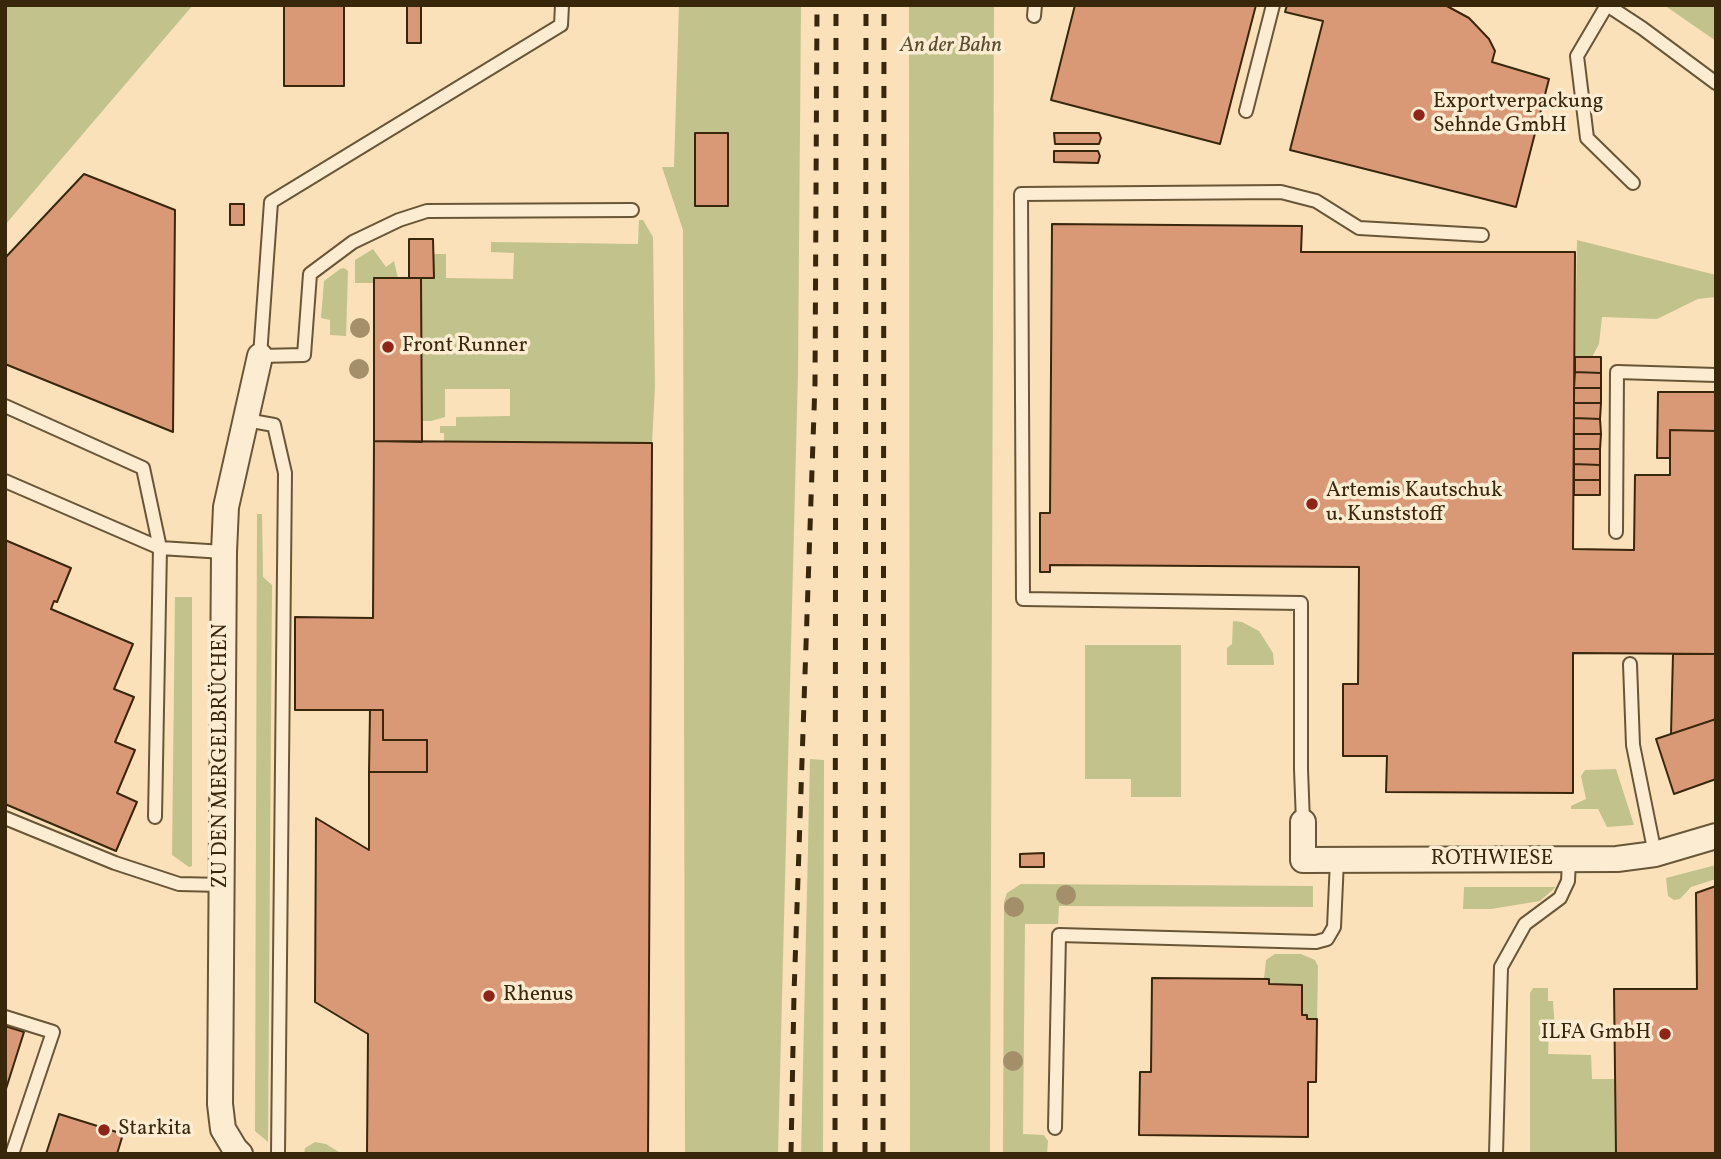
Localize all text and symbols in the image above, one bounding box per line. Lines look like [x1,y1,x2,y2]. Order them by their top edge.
park label: An der Bahn [900,34,1002,60]
place label: Exportverpackung Sehnde GmbH [1433,90,1603,140]
marker: Exportverpackung Sehnde GmbH [1411,107,1427,123]
place label: Front Runner [402,334,527,360]
marker: Front Runner [380,339,396,355]
place label: Artemis Kautschuk u. Kunststoff [1326,479,1502,529]
marker: Artemis Kautschuk u. Kunststoff [1304,496,1320,512]
street label: ZU DEN MERGELBRÜCHEN [209,624,235,888]
street label: ROTHWIESE [1431,847,1553,873]
place label: Rhenus [503,983,573,1009]
marker: Rhenus [481,988,497,1004]
place label: ILFA GmbH [1541,1021,1651,1047]
marker: ILFA GmbH [1657,1026,1673,1042]
place label: Starkita [118,1117,192,1143]
marker: Starkita [96,1122,112,1138]

